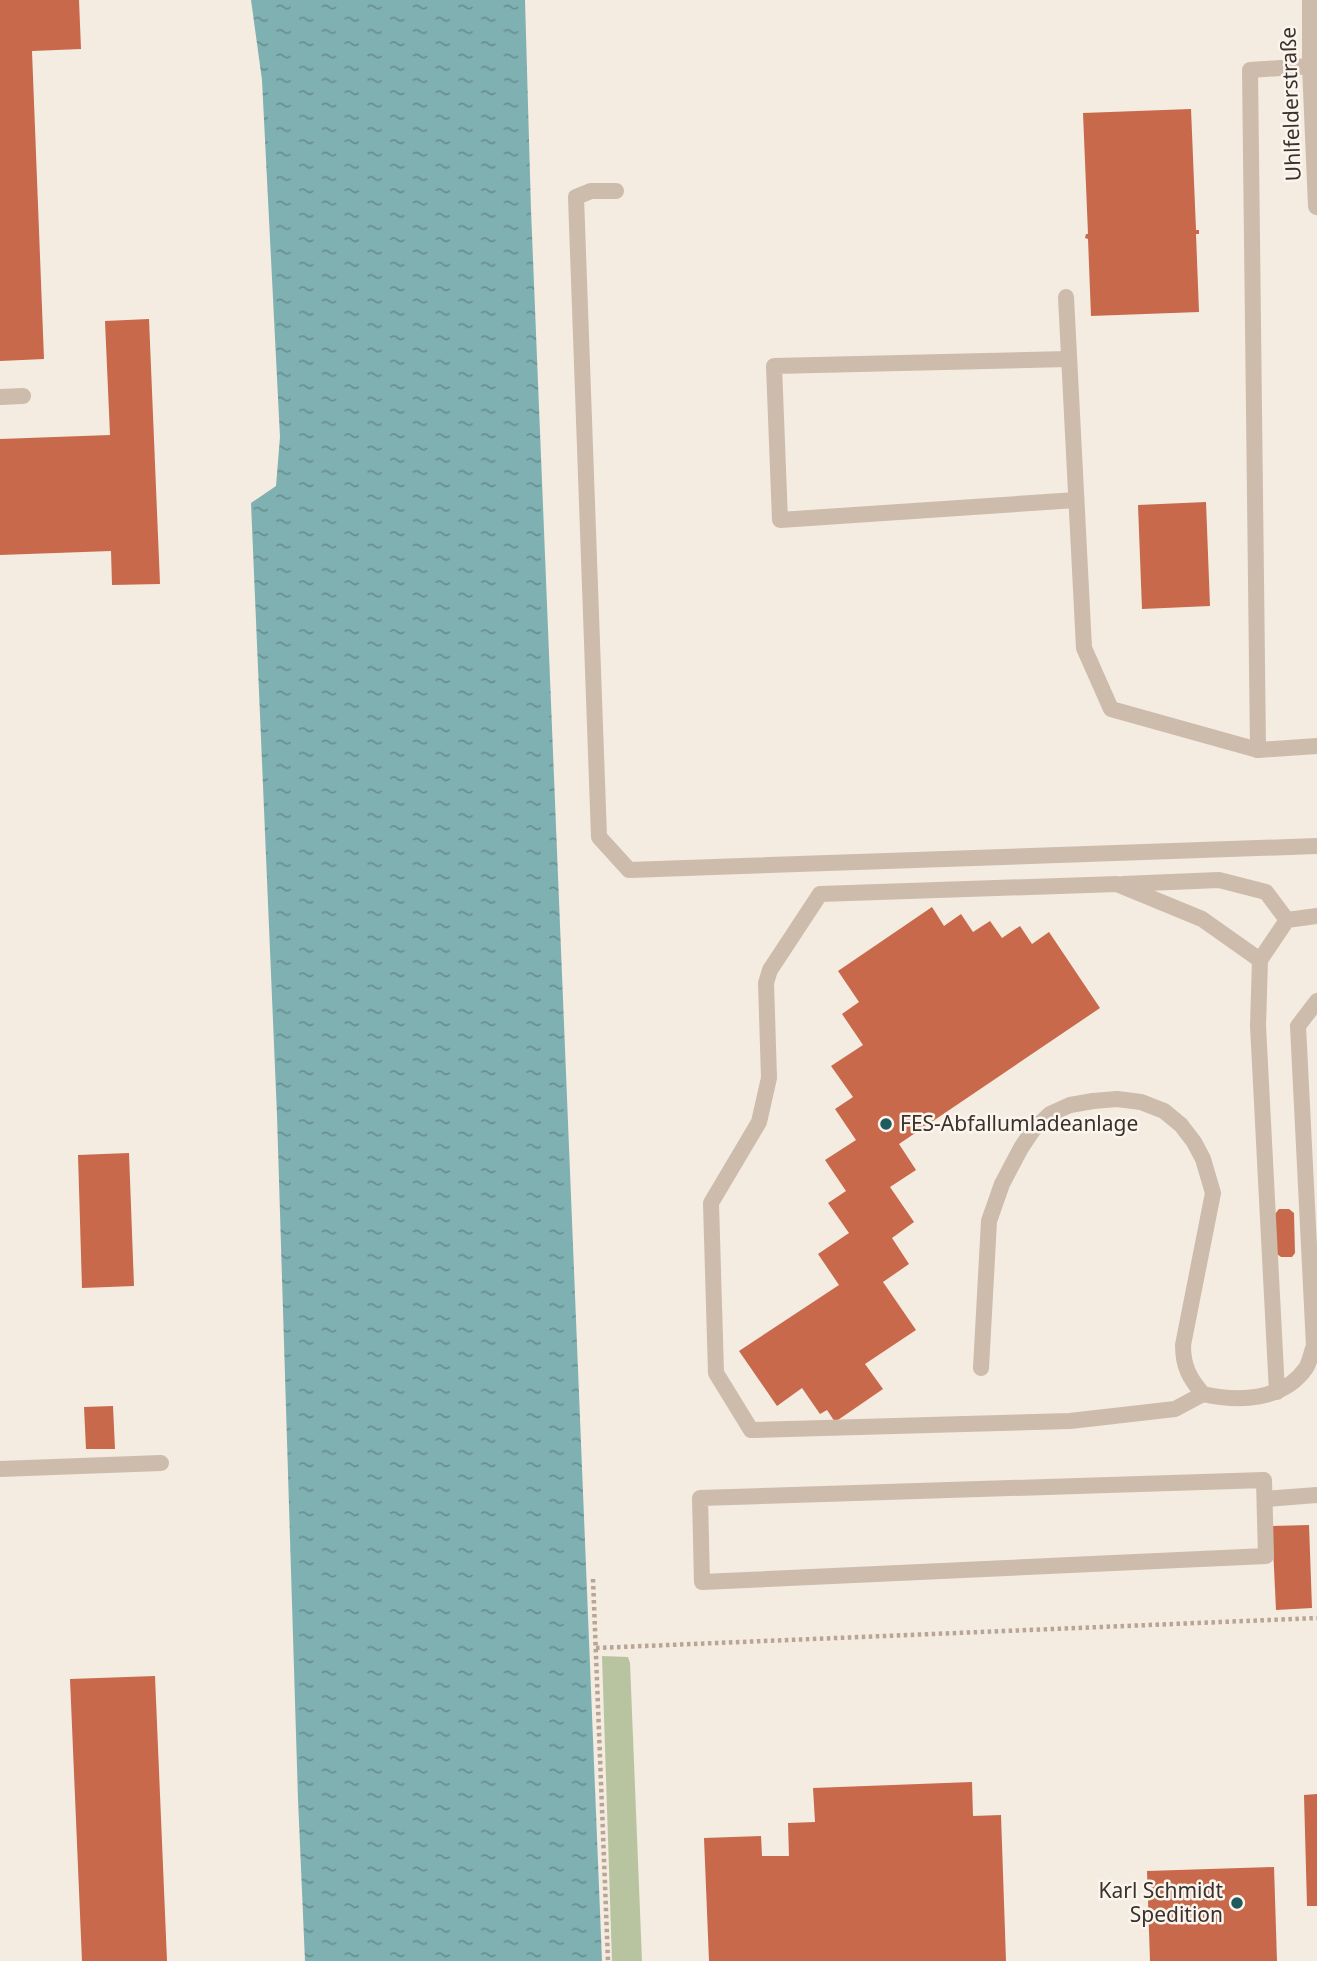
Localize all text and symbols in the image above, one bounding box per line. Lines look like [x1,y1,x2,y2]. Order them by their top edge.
street label: Uhlfelderstraße [1273,26,1307,182]
place label: FES-Abfallumladeanlage [900,1109,1138,1137]
marker: FES-Abfallumladeanlage [878,1116,894,1132]
place label: Karl Schmidt Spedition [1099,1876,1223,1928]
marker: Karl Schmidt Spedition [1229,1895,1245,1911]

